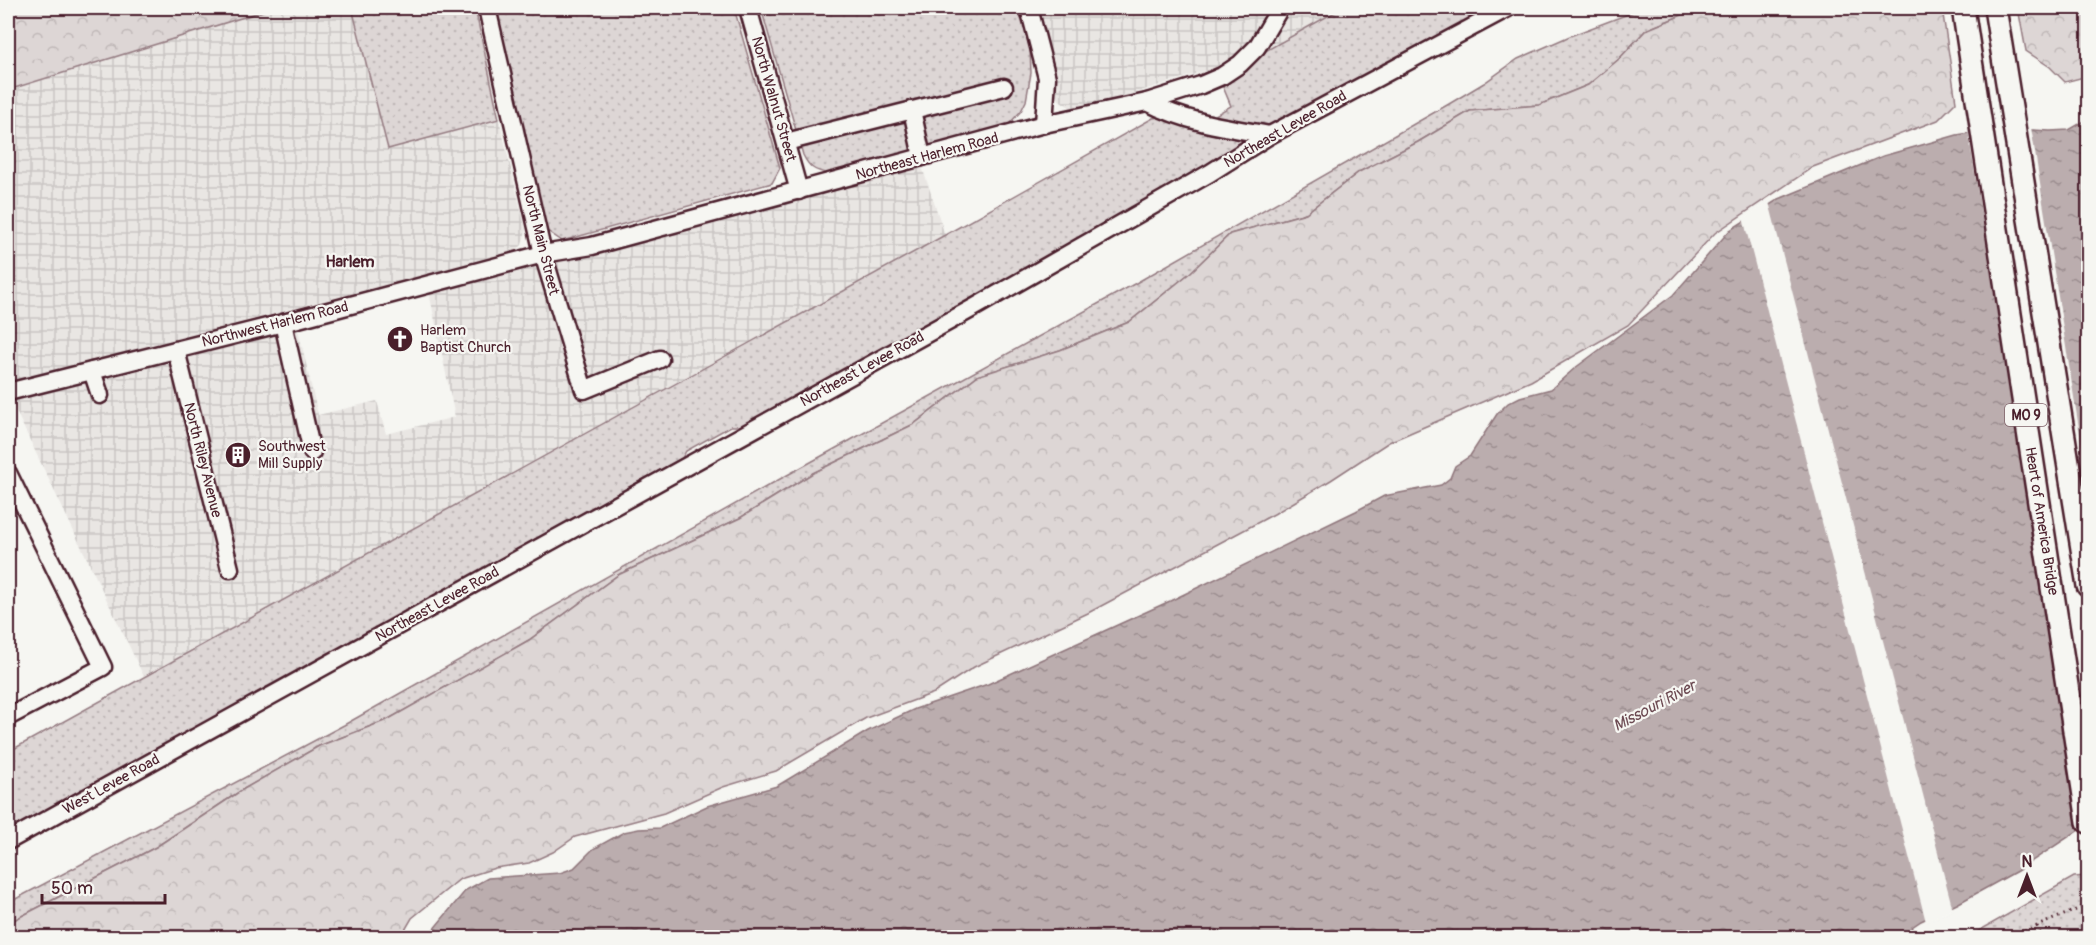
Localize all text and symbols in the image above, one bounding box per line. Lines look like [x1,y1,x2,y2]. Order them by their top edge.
street label: North Walnut Street [747,34,801,165]
street label: Northeast Levee Road [1220,87,1350,172]
street label: Northeast Harlem Road [854,128,1001,185]
street label: North Main Street [518,183,564,298]
district label: Harlem [325,252,375,272]
street label: Northwest Harlem Road [200,297,350,352]
place label: Harlem Baptist Church [420,321,511,357]
church icon: Harlem Baptist Church [385,324,415,354]
street label: Northeast Levee Road [797,327,928,411]
street label: North Riley Avenue [179,401,226,520]
road number: MO 9 [2005,404,2047,426]
place label: Southwest Mill Supply [258,437,327,473]
building icon: Southwest Mill Supply [223,440,253,470]
street label: Heart of America Bridge [2020,445,2063,597]
street label: Northeast Levee Road [372,562,503,646]
water label: Missouri River [1610,675,1701,736]
street label: West Levee Road [59,750,163,819]
north arrow [1997,846,2057,906]
text: N [2022,852,2033,872]
scale bar [42,867,165,905]
text: 50 m [51,877,93,900]

